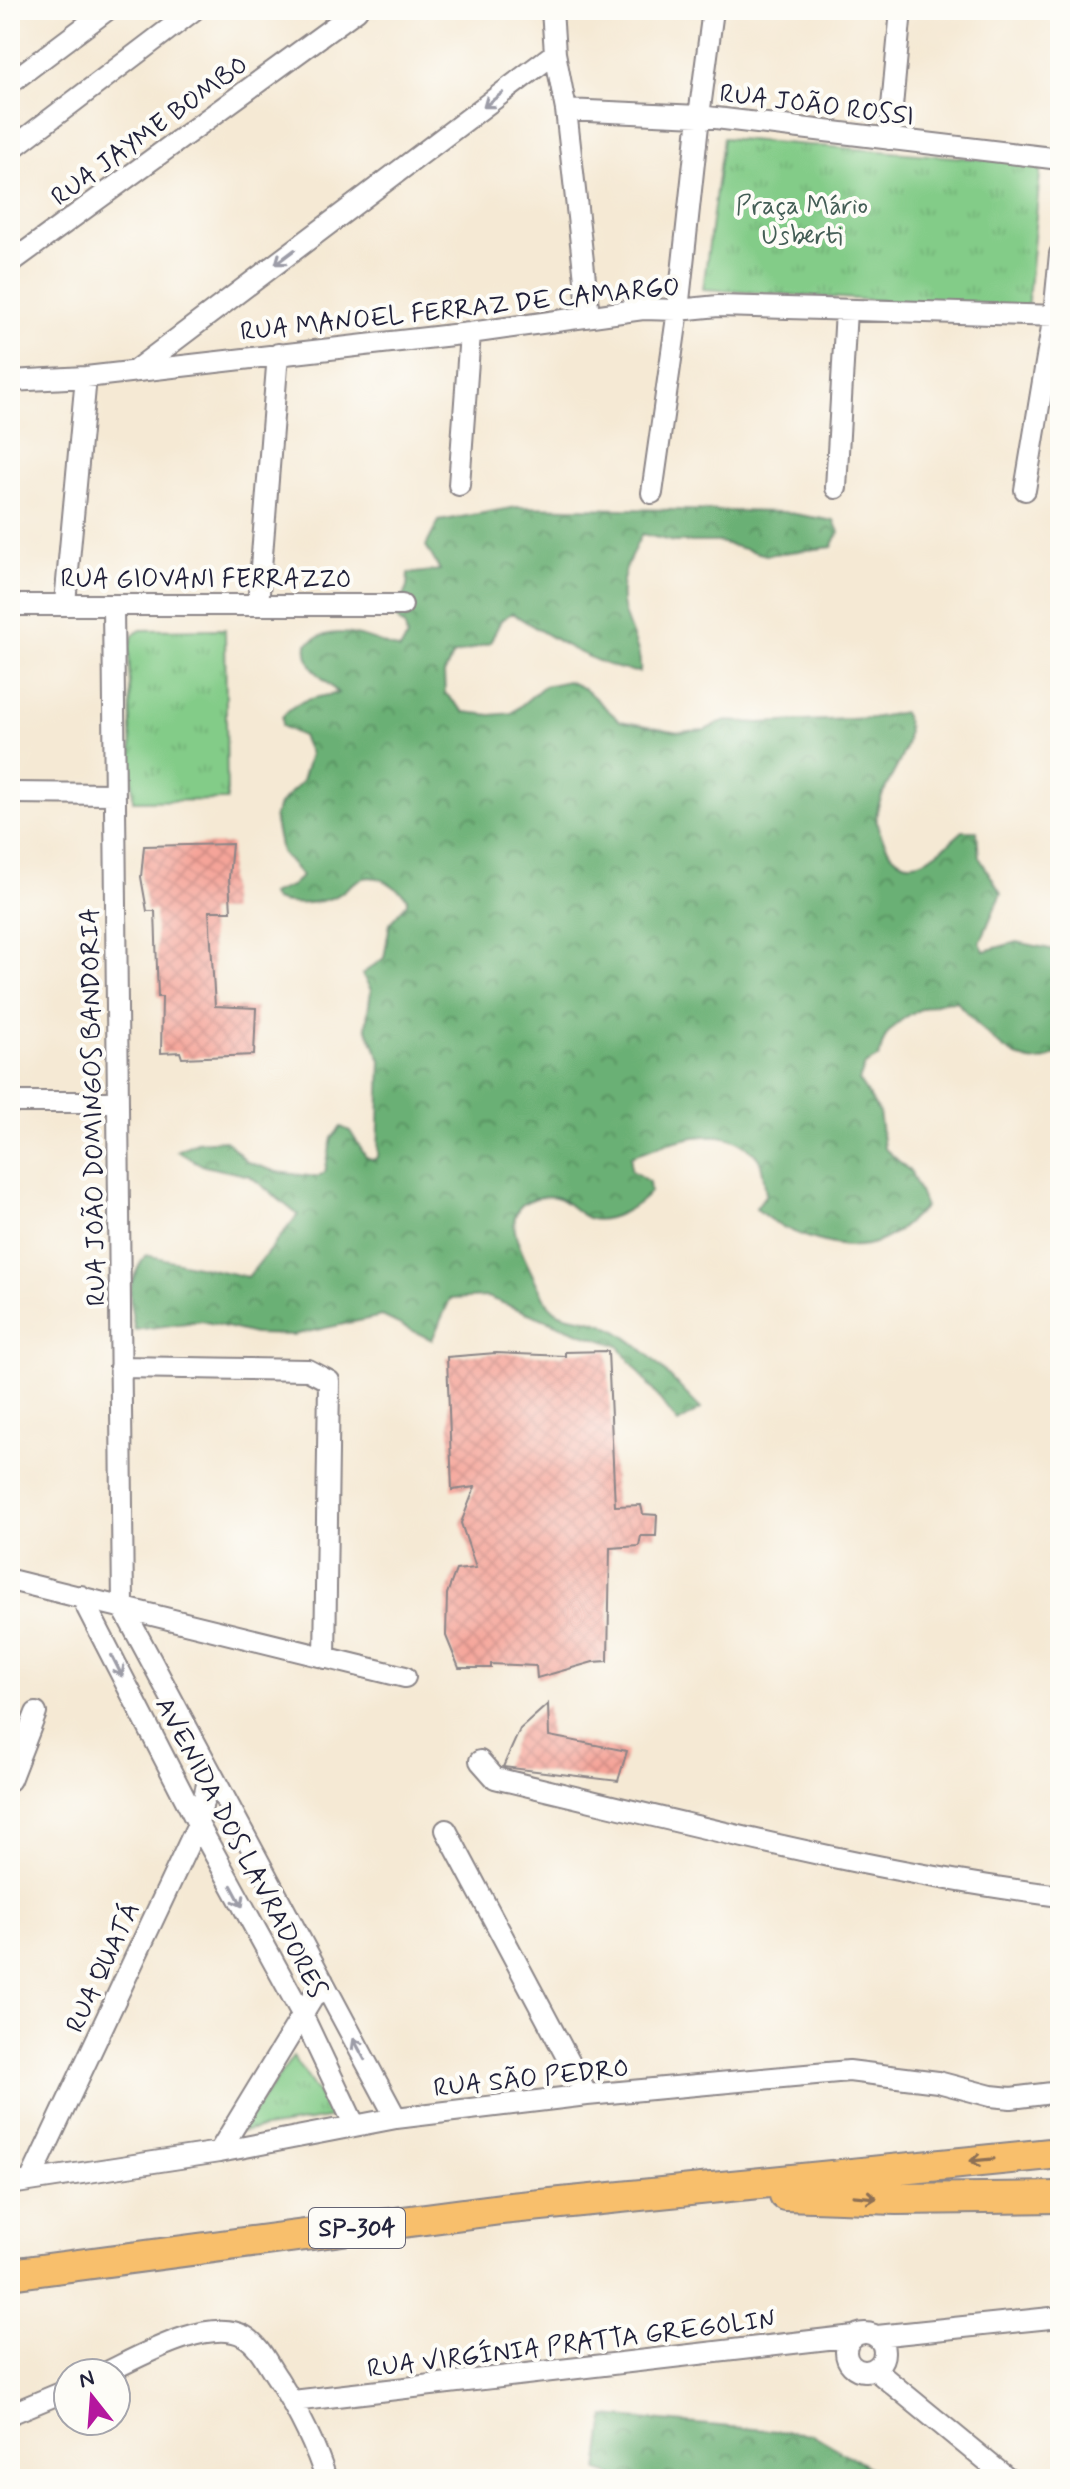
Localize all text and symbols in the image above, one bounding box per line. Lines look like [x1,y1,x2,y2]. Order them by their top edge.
street label: RUA JAYME BOMBO [45,49,255,215]
street label: RUA JOÃO ROSSI [717,77,916,135]
one-way arrow [483,91,504,108]
park label: Praça Mário Usberti [736,190,868,254]
one-way arrow [275,248,297,265]
street label: RUA MANOEL FERRAZ DE CAMARGO [239,270,682,350]
street label: RUA GIOVANI FERRAZZO [61,563,352,597]
street label: RUA JOÃO DOMINGOS BANDORIA [74,907,114,1307]
one-way arrow [109,1653,125,1677]
street label: AVENIDA DOS LAVRADORES [146,1692,334,2004]
one-way arrow [230,1884,246,1907]
street label: RUA QUATÁ [58,1897,149,2038]
one-way arrow [351,2038,367,2062]
street label: RUA SÃO PEDRO [432,2052,631,2106]
one-way arrow [969,2152,996,2167]
one-way arrow [851,2190,878,2205]
road number: SP-304 [309,2208,405,2248]
street label: RUA VIRGÍNIA PRATTA GREGOLIN [365,2302,777,2387]
north arrow [52,2357,132,2437]
text: N [76,2364,98,2395]

